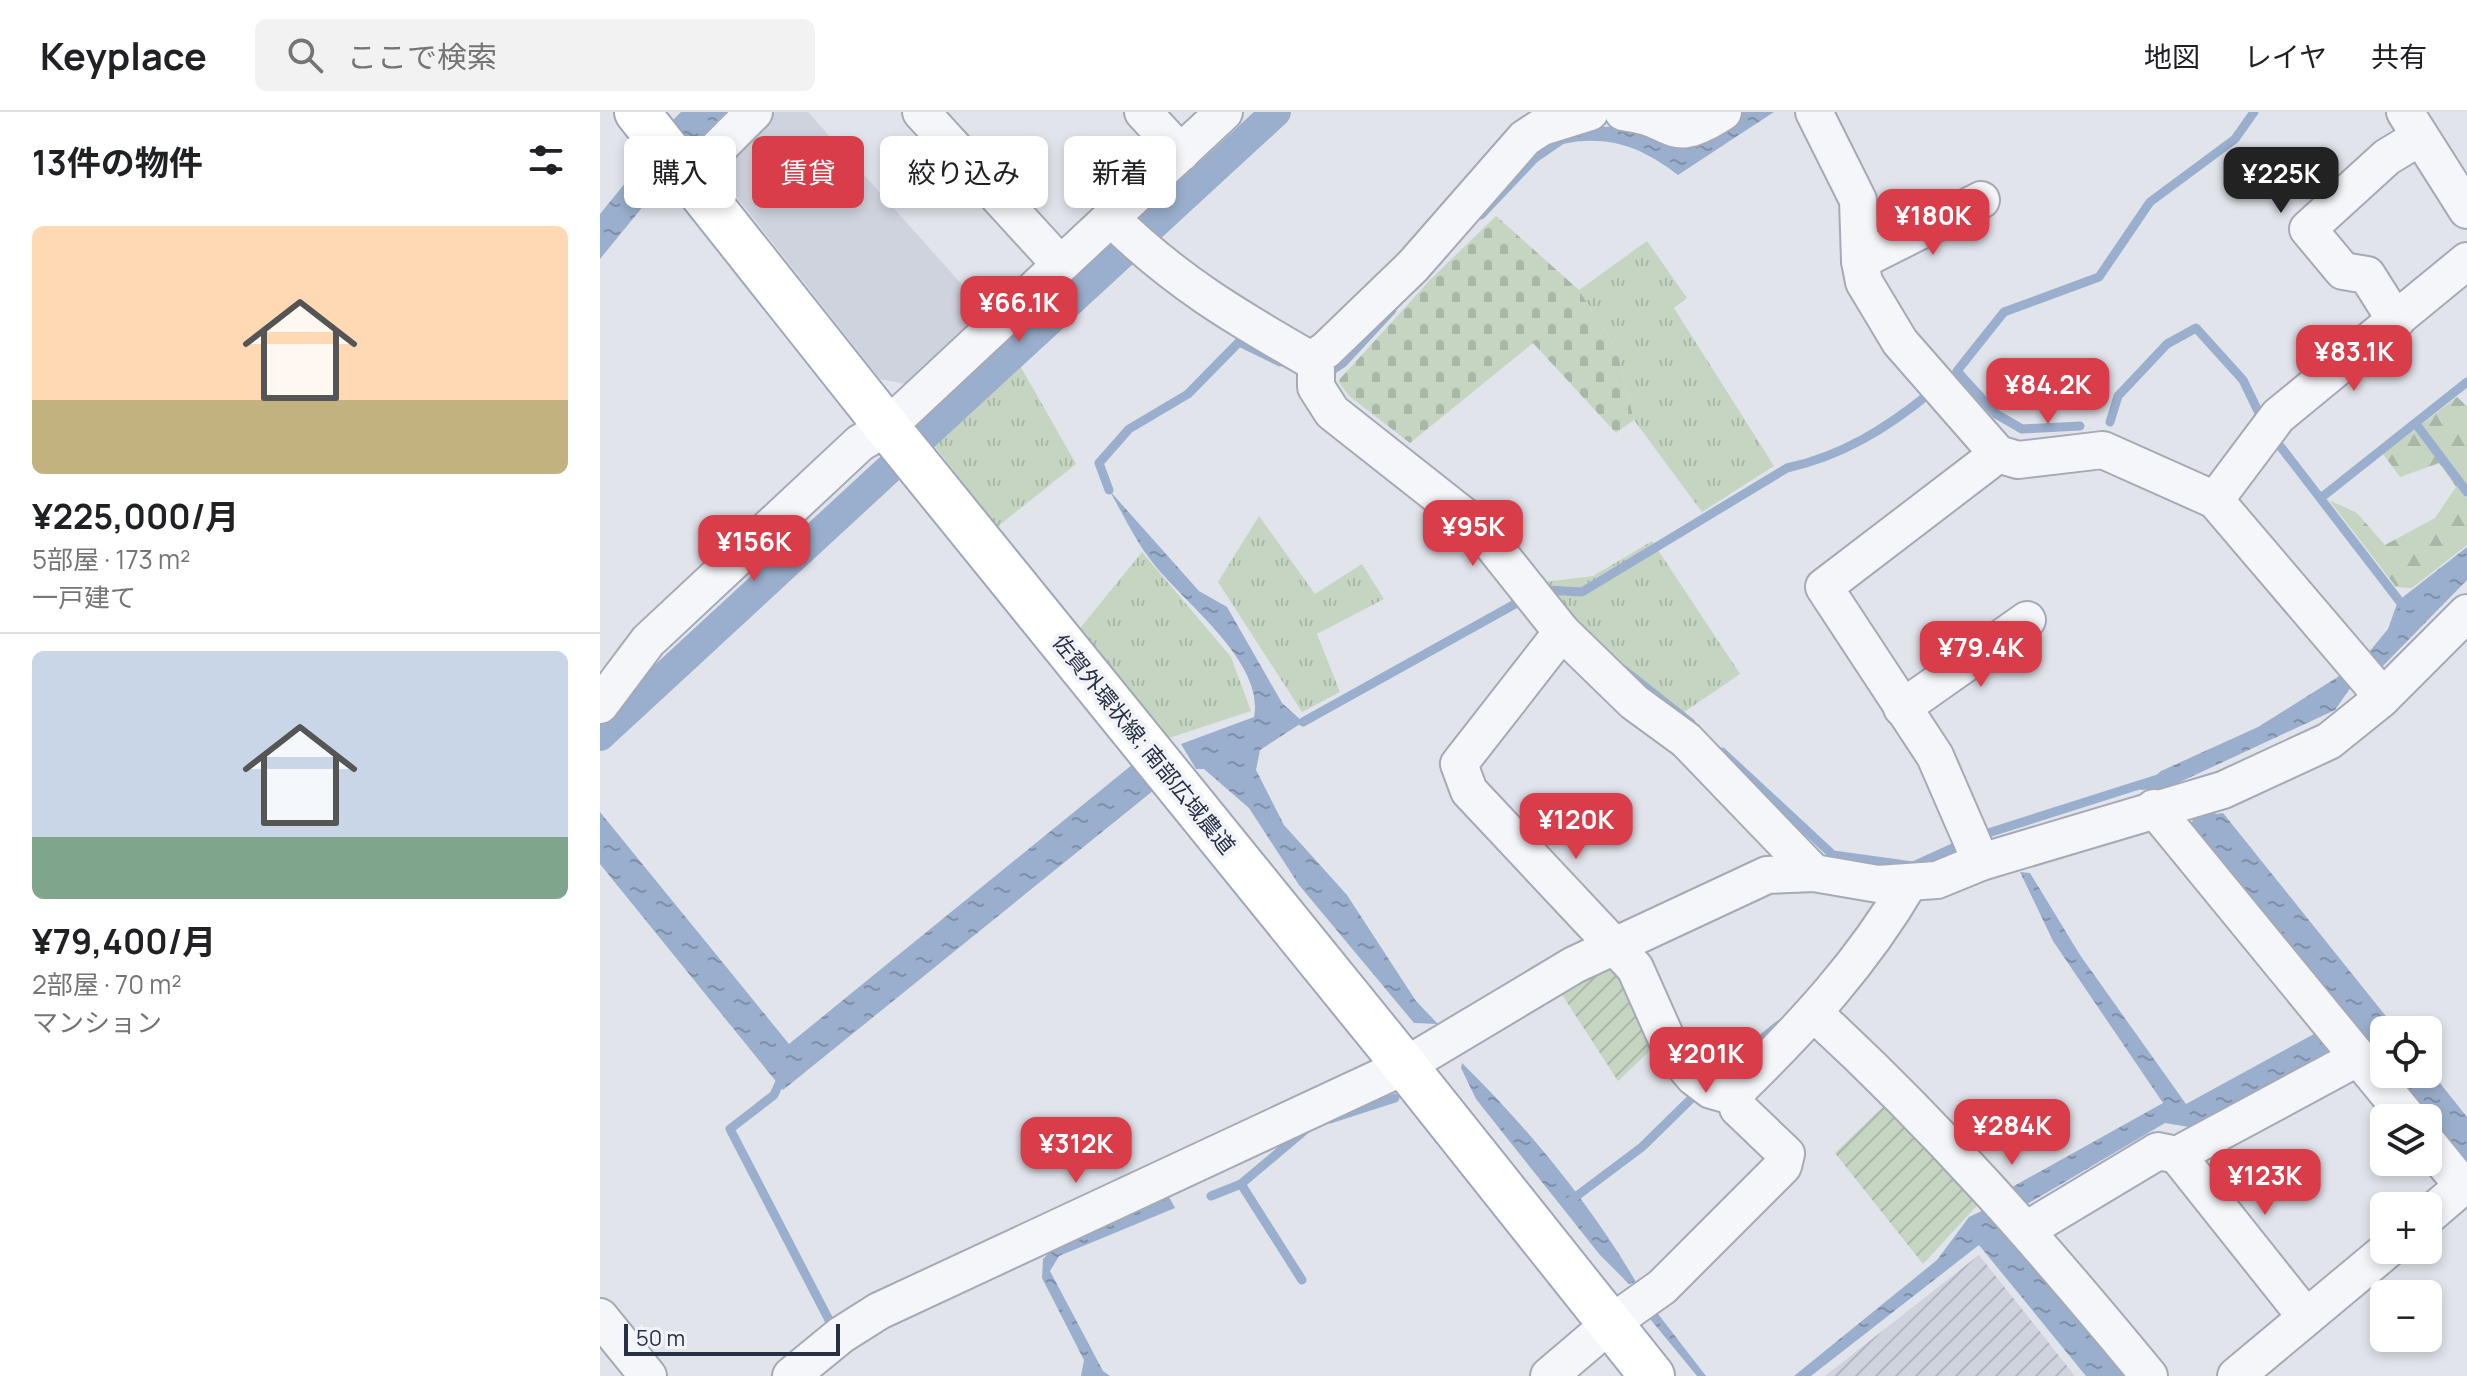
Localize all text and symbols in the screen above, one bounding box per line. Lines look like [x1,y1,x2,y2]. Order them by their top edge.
search box [255,19,815,91]
text: Keyplace [40,29,207,81]
icon: search [283,33,327,77]
text: ここで検索 [347,36,497,77]
text: 地図 [2144,37,2200,75]
text: レイヤ [2244,37,2327,75]
text: 共有 [2371,37,2427,75]
chip: 購入 [624,136,736,208]
chip: 賃貸 [752,136,864,208]
chip: 絞り込み [880,136,1048,208]
chip: 新着 [1064,136,1176,208]
icon: filters [524,138,568,182]
text: 13件の物件 [32,139,203,185]
pin: ¥225K [2225,147,2337,215]
text: ¥225K [2242,155,2320,191]
pin: ¥180K [1877,189,1989,257]
text: ¥180K [1894,197,1972,233]
pin: ¥66.1K [954,276,1084,344]
icon: home [228,278,372,422]
text: ¥66.1K [978,284,1060,320]
pin: ¥83.1K [2289,325,2419,393]
text: ¥83.1K [2314,333,2394,369]
pin: ¥84.2K [1983,358,2113,426]
text: ¥84.2K [2004,366,2092,402]
text: ¥225,000/月 [32,493,239,539]
pin: ¥95K [1426,500,1520,568]
text: ¥95K [1441,508,1505,544]
pin: ¥156K [698,515,810,583]
text: ¥156K [716,523,792,559]
text: 5部屋 · 173 m² [32,541,191,577]
text: 一戸建て [32,579,136,615]
pin: ¥79.4K [1916,621,2046,689]
street label: 佐賀外環状線; 南部広域農道 [1046,628,1242,860]
text: ¥79.4K [1938,629,2024,665]
icon: home [228,703,372,847]
pin: ¥120K [1520,793,1632,861]
text: ¥120K [1538,801,1614,837]
text: ¥79,400/月 [32,918,216,964]
text: 2部屋 · 70 m² [32,966,182,1002]
text: マンション [32,1004,162,1040]
map controls [2370,1016,2442,1352]
button: locate [2370,1016,2442,1088]
pin: ¥201K [1650,1027,1762,1095]
text: ¥201K [1668,1035,1744,1071]
pin: ¥284K [1956,1099,2068,1167]
button: layers [2370,1104,2442,1176]
text: ¥284K [1972,1107,2052,1143]
pin: ¥312K [1020,1117,1132,1185]
text: ¥312K [1039,1125,1113,1161]
pin: ¥123K [2209,1149,2321,1217]
text: ¥123K [2228,1157,2302,1193]
button: + [2370,1192,2442,1264]
button: − [2370,1280,2442,1352]
scale bar [624,1320,840,1356]
text: 50 m [636,1323,685,1353]

